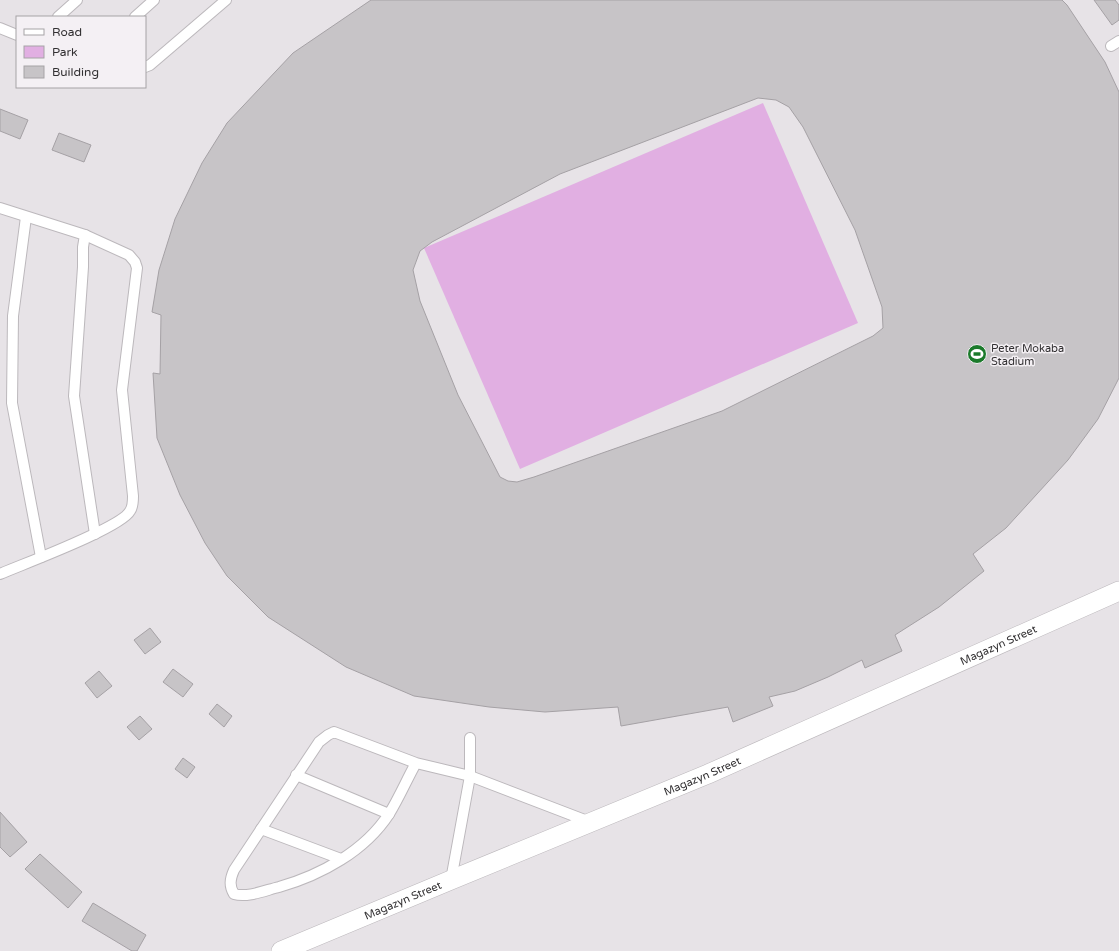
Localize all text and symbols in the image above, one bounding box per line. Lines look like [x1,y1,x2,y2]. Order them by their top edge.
legend [16,16,146,88]
text: Road [52,25,82,39]
text: Park [52,45,78,59]
text: Building [52,65,99,79]
place label: Peter Mokaba Stadium [991,342,1064,368]
sports icon: Peter Mokaba Stadium [966,343,988,365]
street label: Magazyn Street [958,622,1039,667]
street label: Magazyn Street [662,754,743,798]
street label: Magazyn Street [362,878,443,922]

